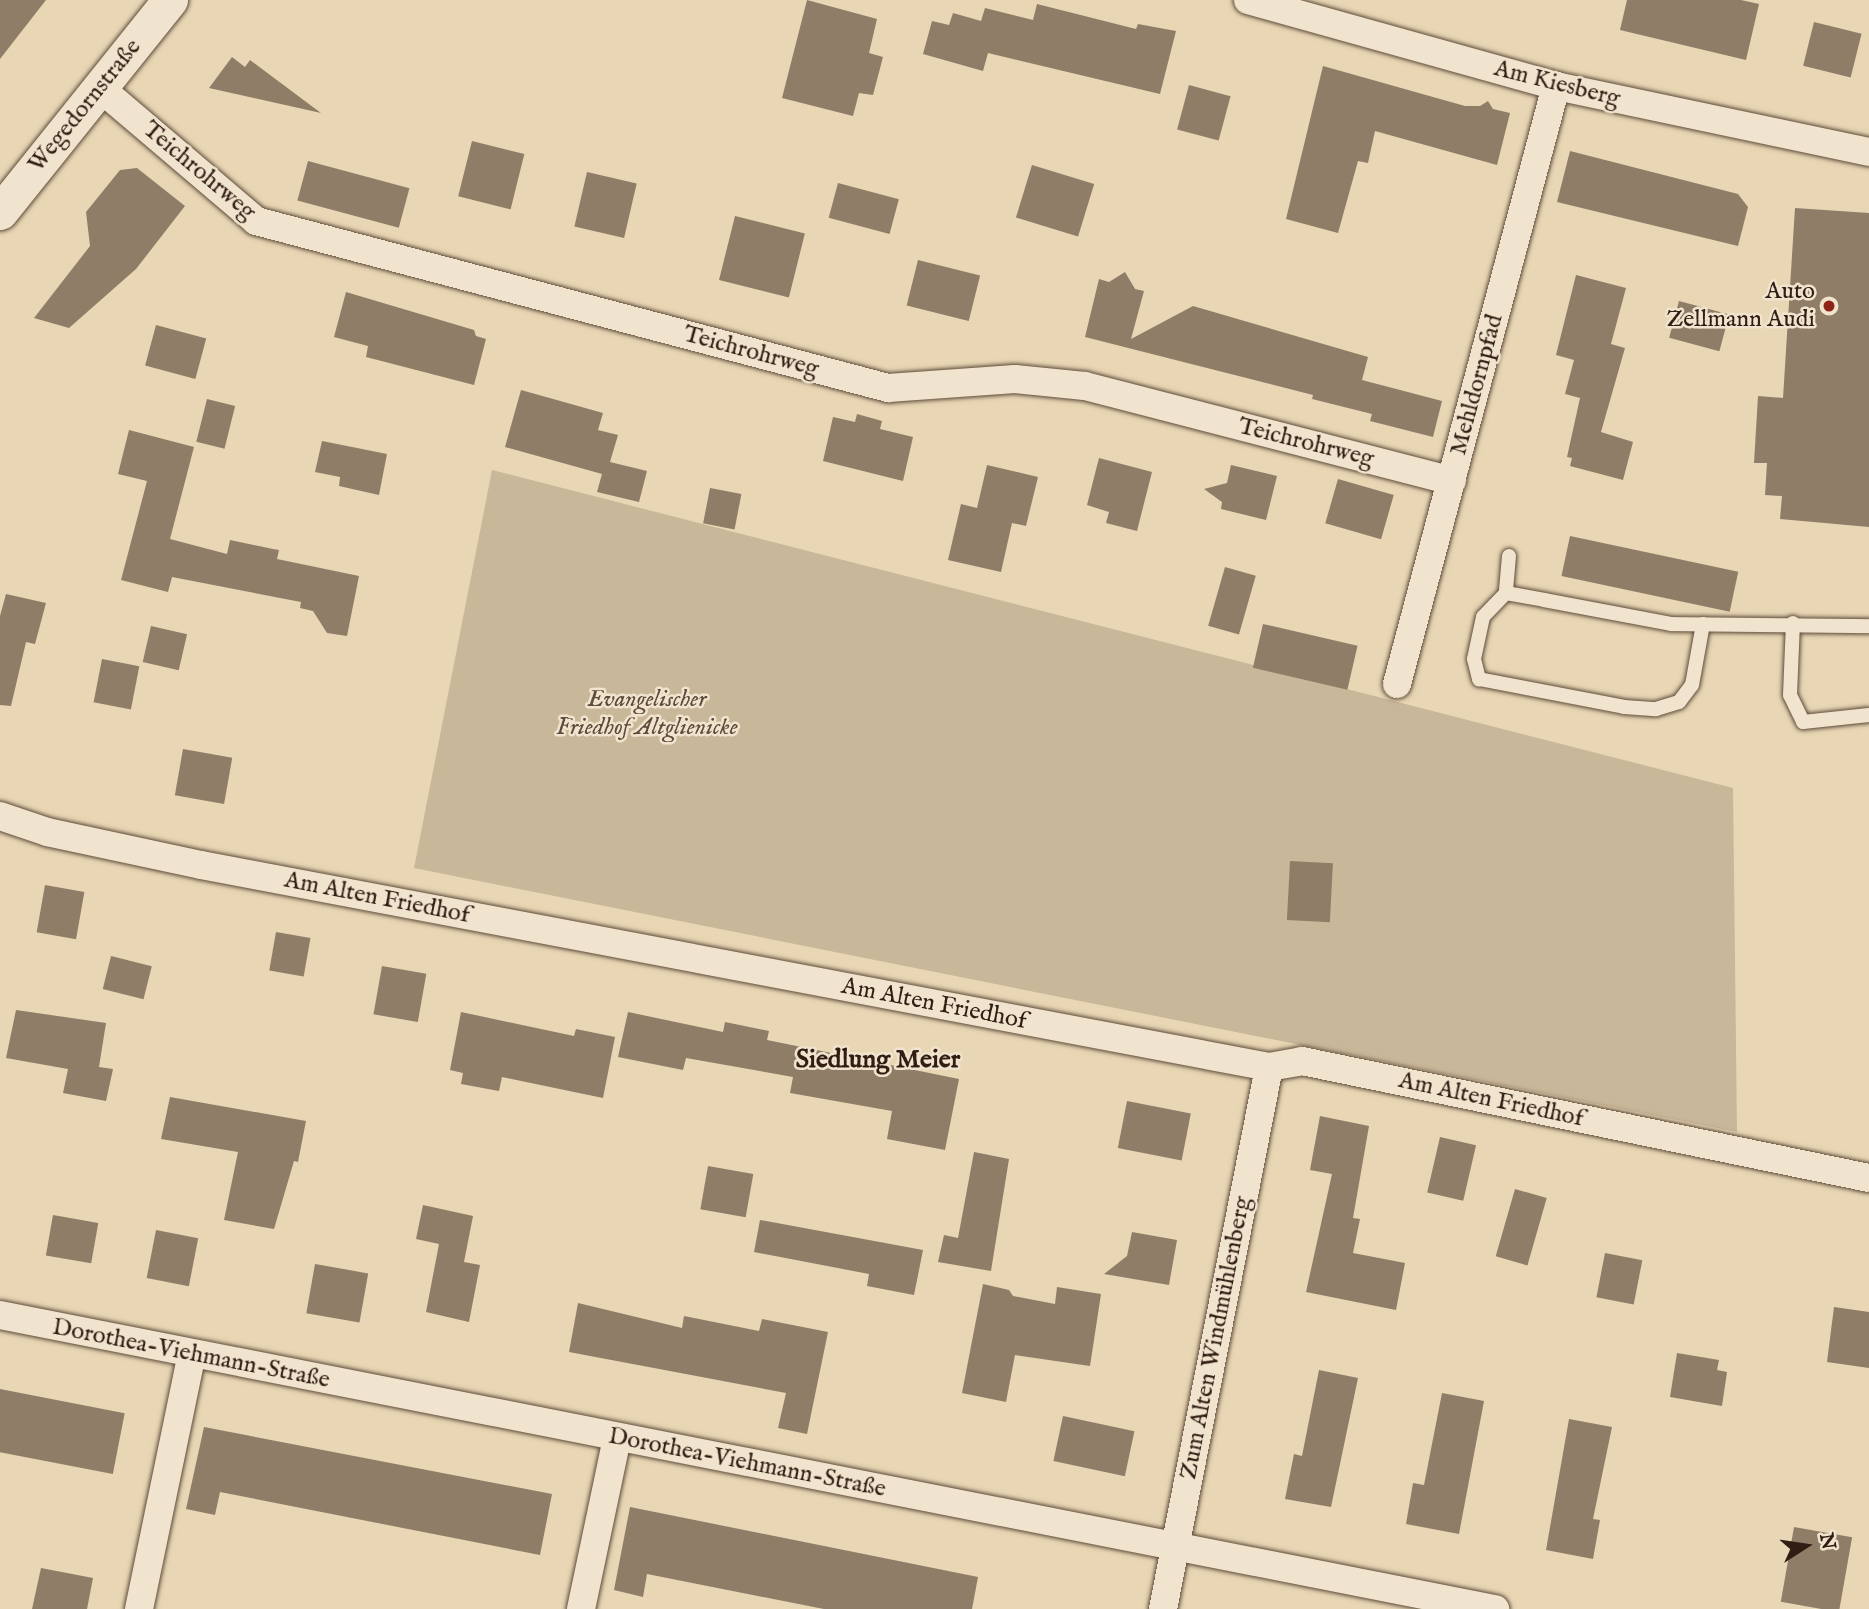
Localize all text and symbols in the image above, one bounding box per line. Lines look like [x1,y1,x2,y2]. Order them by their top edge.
street label: Wegedornstraße [22,34,148,178]
street label: Am Kiesberg [1491,54,1623,114]
street label: Teichrohrweg [137,115,261,227]
place label: Auto Zellmann Audi [1666,278,1815,334]
marker: Auto Zellmann Audi [1821,298,1837,314]
street label: Mehldornpfad [1444,311,1510,459]
street label: Teichrohrweg [680,320,822,384]
street label: Teichrohrweg [1235,412,1377,474]
park label: Evangelischer Friedhof Altglienicke [556,686,738,742]
street label: Am Alten Friedhof [282,866,472,930]
street label: Am Alten Friedhof [839,972,1029,1036]
district label: Siedlung Meier [796,1044,960,1076]
street label: Am Alten Friedhof [1396,1066,1586,1134]
street label: Zum Alten Windmühlenberg [1174,1194,1258,1482]
street label: Dorothea-Viehmann-Straße [50,1313,332,1395]
street label: Dorothea-Viehmann-Straße [606,1422,888,1504]
north arrow [1771,1511,1841,1581]
text: N [1813,1531,1840,1552]

